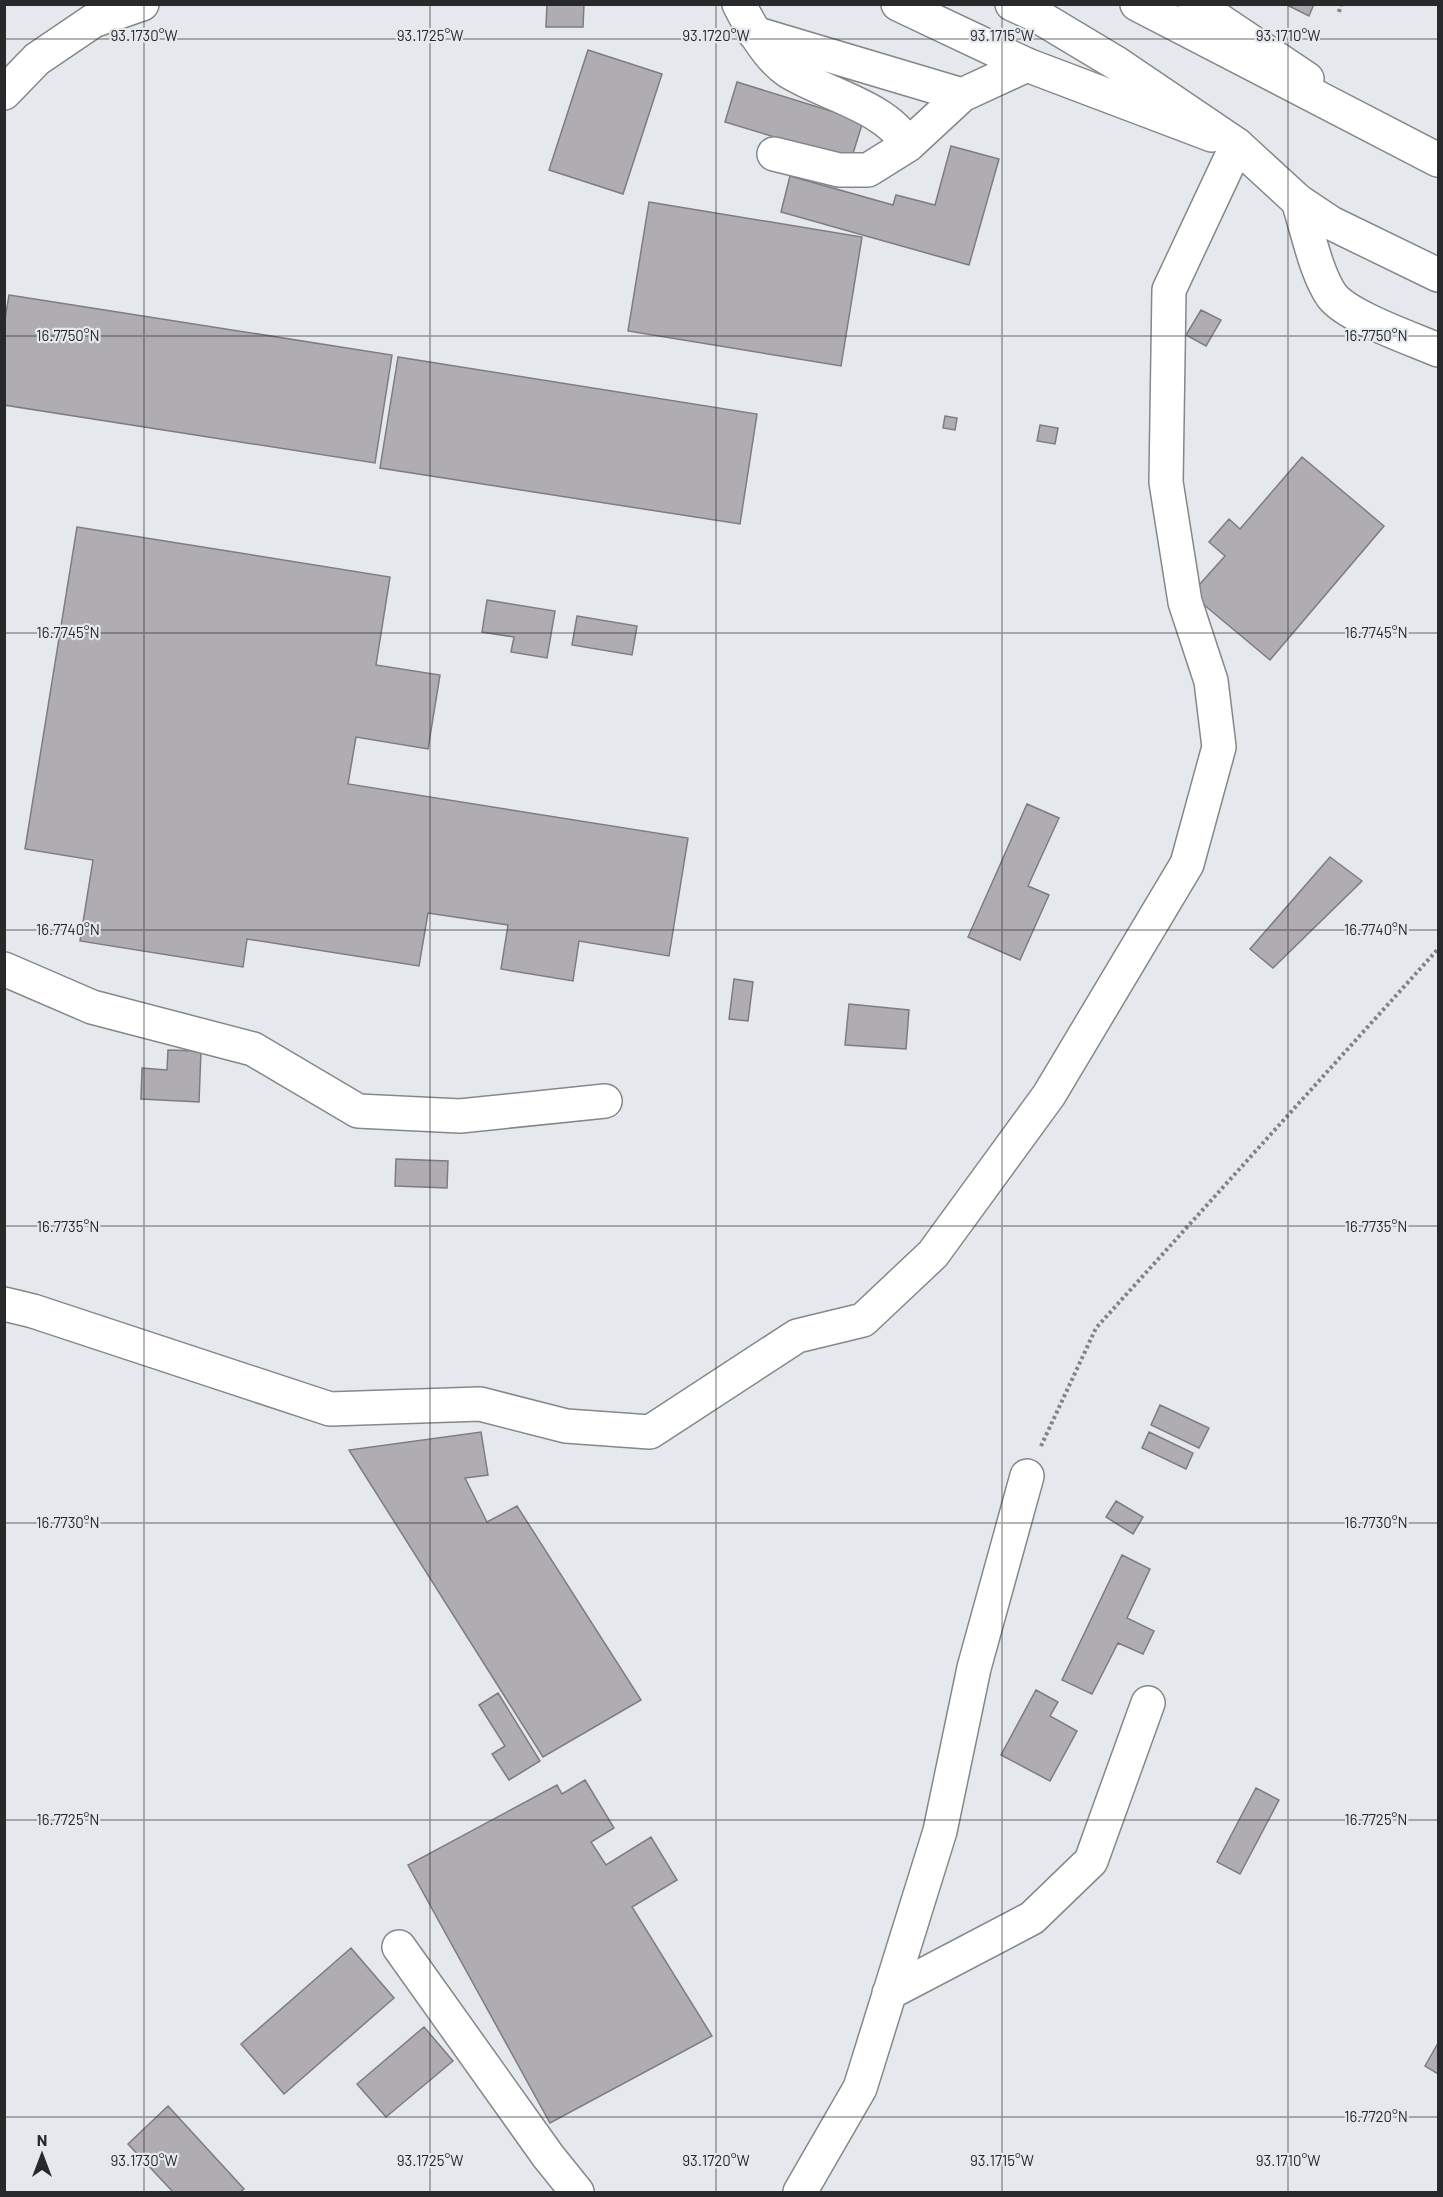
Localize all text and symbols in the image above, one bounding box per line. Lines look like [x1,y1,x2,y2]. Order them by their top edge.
text: 93.1730°W [110,26,178,44]
text: 93.1725°W [397,26,463,44]
text: 93.1720°W [682,26,750,44]
text: 93.1715°W [970,26,1034,44]
text: 93.1710°W [1256,26,1320,44]
text: 16.7750°N [36,326,100,344]
text: 16.7750°N [1344,326,1408,344]
text: 16.7745°N [36,623,100,641]
text: 16.7745°N [1344,623,1408,641]
text: 16.7740°N [36,920,100,938]
text: 16.7740°N [1344,920,1408,938]
text: 16.7735°N [37,1217,99,1235]
text: 16.7735°N [1345,1217,1407,1235]
text: 16.7730°N [36,1513,100,1531]
text: 16.7730°N [1344,1513,1408,1531]
text: 16.7725°N [37,1810,99,1828]
text: 16.7725°N [1345,1810,1407,1828]
text: 16.7720°N [1344,2107,1408,2125]
north arrow [12,2125,72,2185]
text: N [37,2130,47,2149]
text: 93.1730°W [110,2151,178,2169]
text: 93.1725°W [397,2151,463,2169]
text: 93.1720°W [682,2151,750,2169]
text: 93.1715°W [970,2151,1034,2169]
text: 93.1710°W [1256,2151,1320,2169]

